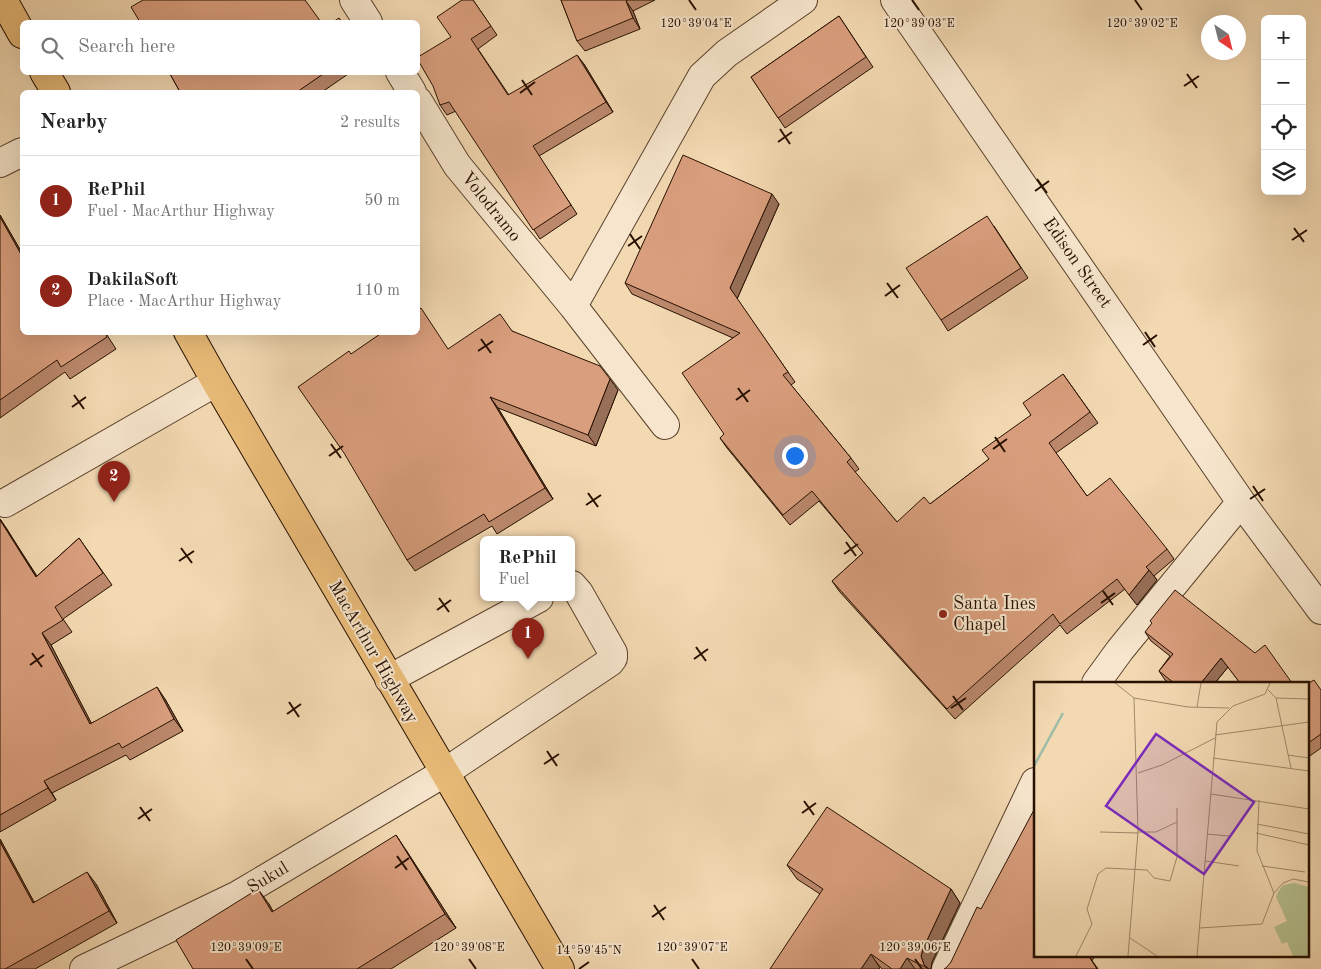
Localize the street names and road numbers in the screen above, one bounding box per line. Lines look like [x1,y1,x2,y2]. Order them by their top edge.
street label: Volodramo [458,169,524,245]
street label: Edison Street [1039,214,1115,312]
street label: MacArthur Highway [325,578,421,727]
street label: Sukul [244,859,292,897]

